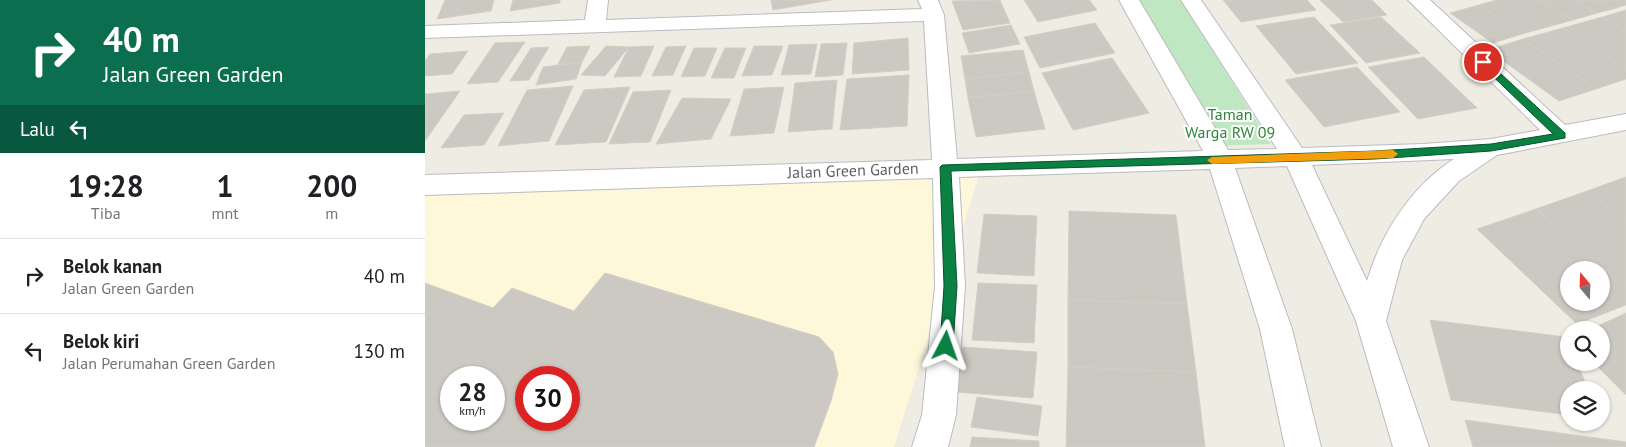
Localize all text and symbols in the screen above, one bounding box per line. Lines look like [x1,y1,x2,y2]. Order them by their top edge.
text: 40 m [103,16,180,62]
icon: right [20,20,85,85]
pin [1462,41,1504,83]
icon: arrive [1469,48,1497,76]
text: Jalan Green Garden [103,60,283,88]
park label: Taman Warga RW 09 [1185,104,1275,142]
icon: left [65,115,93,143]
text: Lalu [20,117,55,141]
street label: Jalan Green Garden [786,158,919,182]
text: 19:28 [68,166,144,205]
text: 1 [217,166,234,205]
text: 200 [306,166,357,205]
text: Tiba [91,203,121,223]
text: mnt [211,203,239,223]
text: m [325,203,338,223]
text: Belok kanan [63,254,162,278]
north arrow [1560,261,1610,311]
map controls [1560,261,1610,431]
icon: right [20,262,48,290]
text: 40 m [364,264,405,288]
text: Jalan Green Garden [63,278,194,298]
position arrow [919,319,971,371]
button: search [1560,321,1610,371]
text: Belok kiri [63,329,139,353]
icon: left [20,337,48,365]
text: 130 m [353,339,405,363]
text: Jalan Perumahan Green Garden [63,353,275,373]
speed limit sign: 30 [515,366,580,431]
text: 28 [458,376,487,408]
button: layers [1560,381,1610,431]
text: km/h [459,403,486,418]

